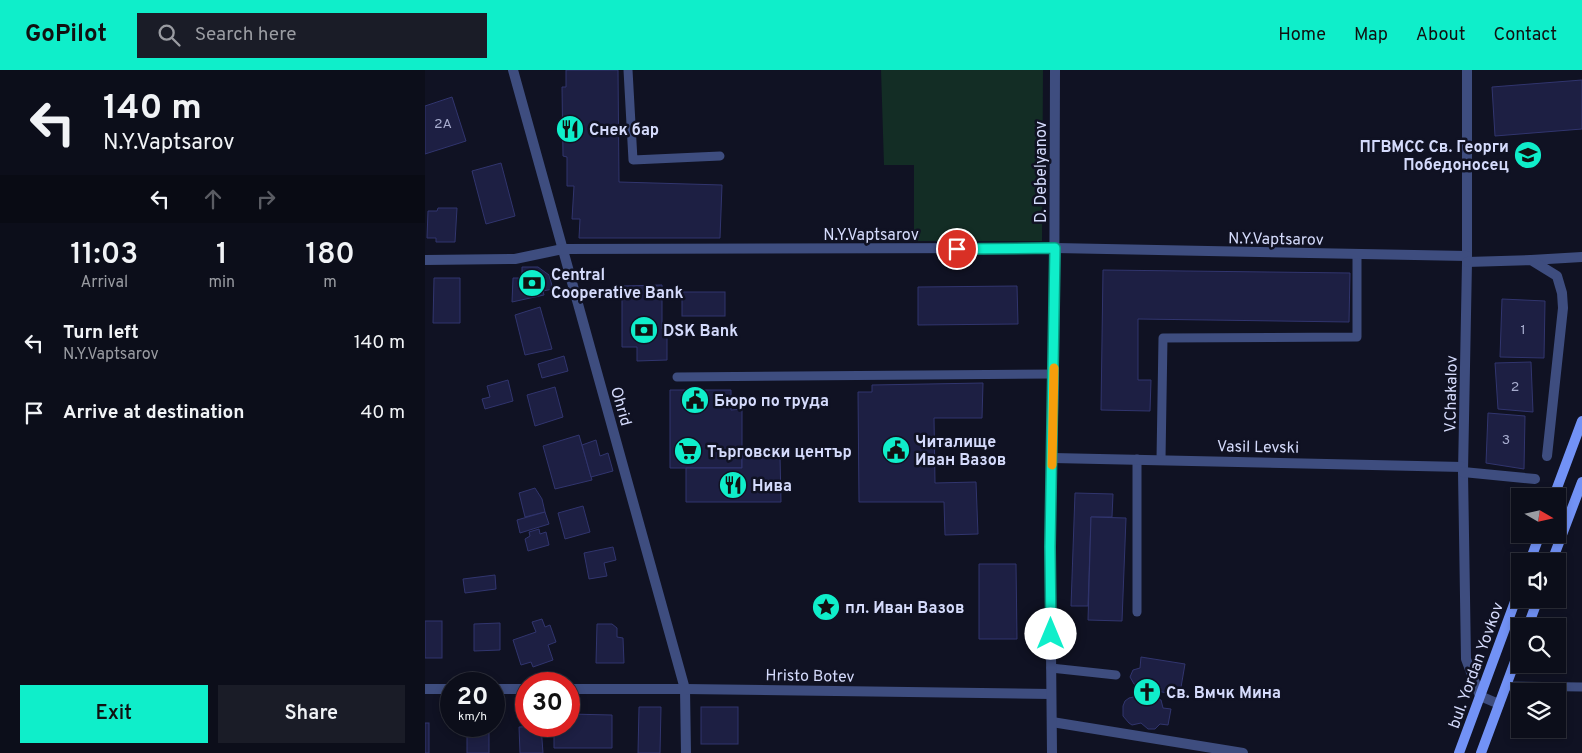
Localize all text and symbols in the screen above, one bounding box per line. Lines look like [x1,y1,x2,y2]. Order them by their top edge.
search box [137,13,487,58]
text: GoPilot [25,20,107,50]
icon: search [155,21,183,49]
text: Search here [195,23,296,47]
text: Home [1278,24,1326,47]
text: Map [1354,24,1388,47]
text: About [1416,24,1465,47]
text: Contact [1493,24,1557,47]
text: 140 m [103,87,202,131]
icon: left [20,90,85,155]
restaurant icon: Снек бар [555,114,585,144]
house number: 2А [434,116,452,133]
place label: Снек бар [589,121,659,141]
street label: D. Debelyanov [1032,121,1052,223]
text: N.Y.Vaptsarov [103,130,235,157]
place label: ПГВМСС Св. Георги Победоносец [1360,138,1509,176]
school or university icon: ПГВМСС Св. Георги Победоносец [1513,140,1543,170]
icon: left [146,185,174,213]
icon: ahead [199,185,227,213]
icon: right [252,185,280,213]
street label: N.Y.Vaptsarov [823,226,919,246]
pin [936,228,978,270]
street label: N.Y.Vaptsarov [1228,229,1324,251]
icon: arrive [943,235,971,263]
text: 11:03 [70,237,138,274]
text: 1 [216,237,228,274]
text: 180 [305,237,355,274]
place label: Central Cooperative Bank [551,266,683,304]
bank icon: Central Cooperative Bank [517,268,547,298]
text: Arrival [80,273,128,293]
text: min [208,273,235,293]
text: m [323,273,337,293]
bank icon: DSK Bank [629,315,659,345]
text: Turn left [63,321,139,345]
place label: DSK Bank [663,322,738,342]
house number: 1 [1520,322,1526,339]
icon: left [20,329,48,357]
text: 140 m [354,331,405,355]
text: N.Y.Vaptsarov [63,345,159,365]
street label: V.Chakalov [1441,355,1463,433]
house number: 2 [1511,379,1519,396]
street label: Ohrid [605,385,635,429]
public building icon: Бюро по труда [680,385,710,415]
place label: Бюро по труда [714,392,829,412]
icon: arrive [20,399,48,427]
text: Arrive at destination [63,401,244,425]
text: 40 m [360,401,405,425]
house number: 3 [1502,432,1510,449]
place label: Читалище Иван Вазов [915,433,1006,471]
public building icon: Читалище Иван Вазов [881,435,911,465]
supermarket icon: Търговски център [673,436,703,466]
street label: Vasil Levski [1217,437,1299,459]
place label: Търговски център [707,443,852,463]
restaurant icon: Нива [718,470,748,500]
place label: Нива [752,477,792,497]
north arrow [1511,488,1566,542]
map controls [1511,488,1566,738]
button: sound [1511,553,1566,608]
place icon: пл. Иван Вазов [811,592,841,622]
place label: пл. Иван Вазов [845,599,965,619]
street label: bul. Yordan Yovkov [1445,600,1509,732]
position arrow [1024,607,1076,659]
button: search [1511,618,1566,673]
street label: Hristo Botev [765,666,855,688]
speed limit sign: 30 [515,672,580,737]
church icon: Св. Вмчк Мина [1132,677,1162,707]
text: 20 [457,682,488,714]
button: layers [1511,683,1566,738]
place label: Св. Вмчк Мина [1166,684,1281,704]
button: Exit [20,685,208,743]
button: Share [218,685,405,743]
text: km/h [458,709,487,725]

